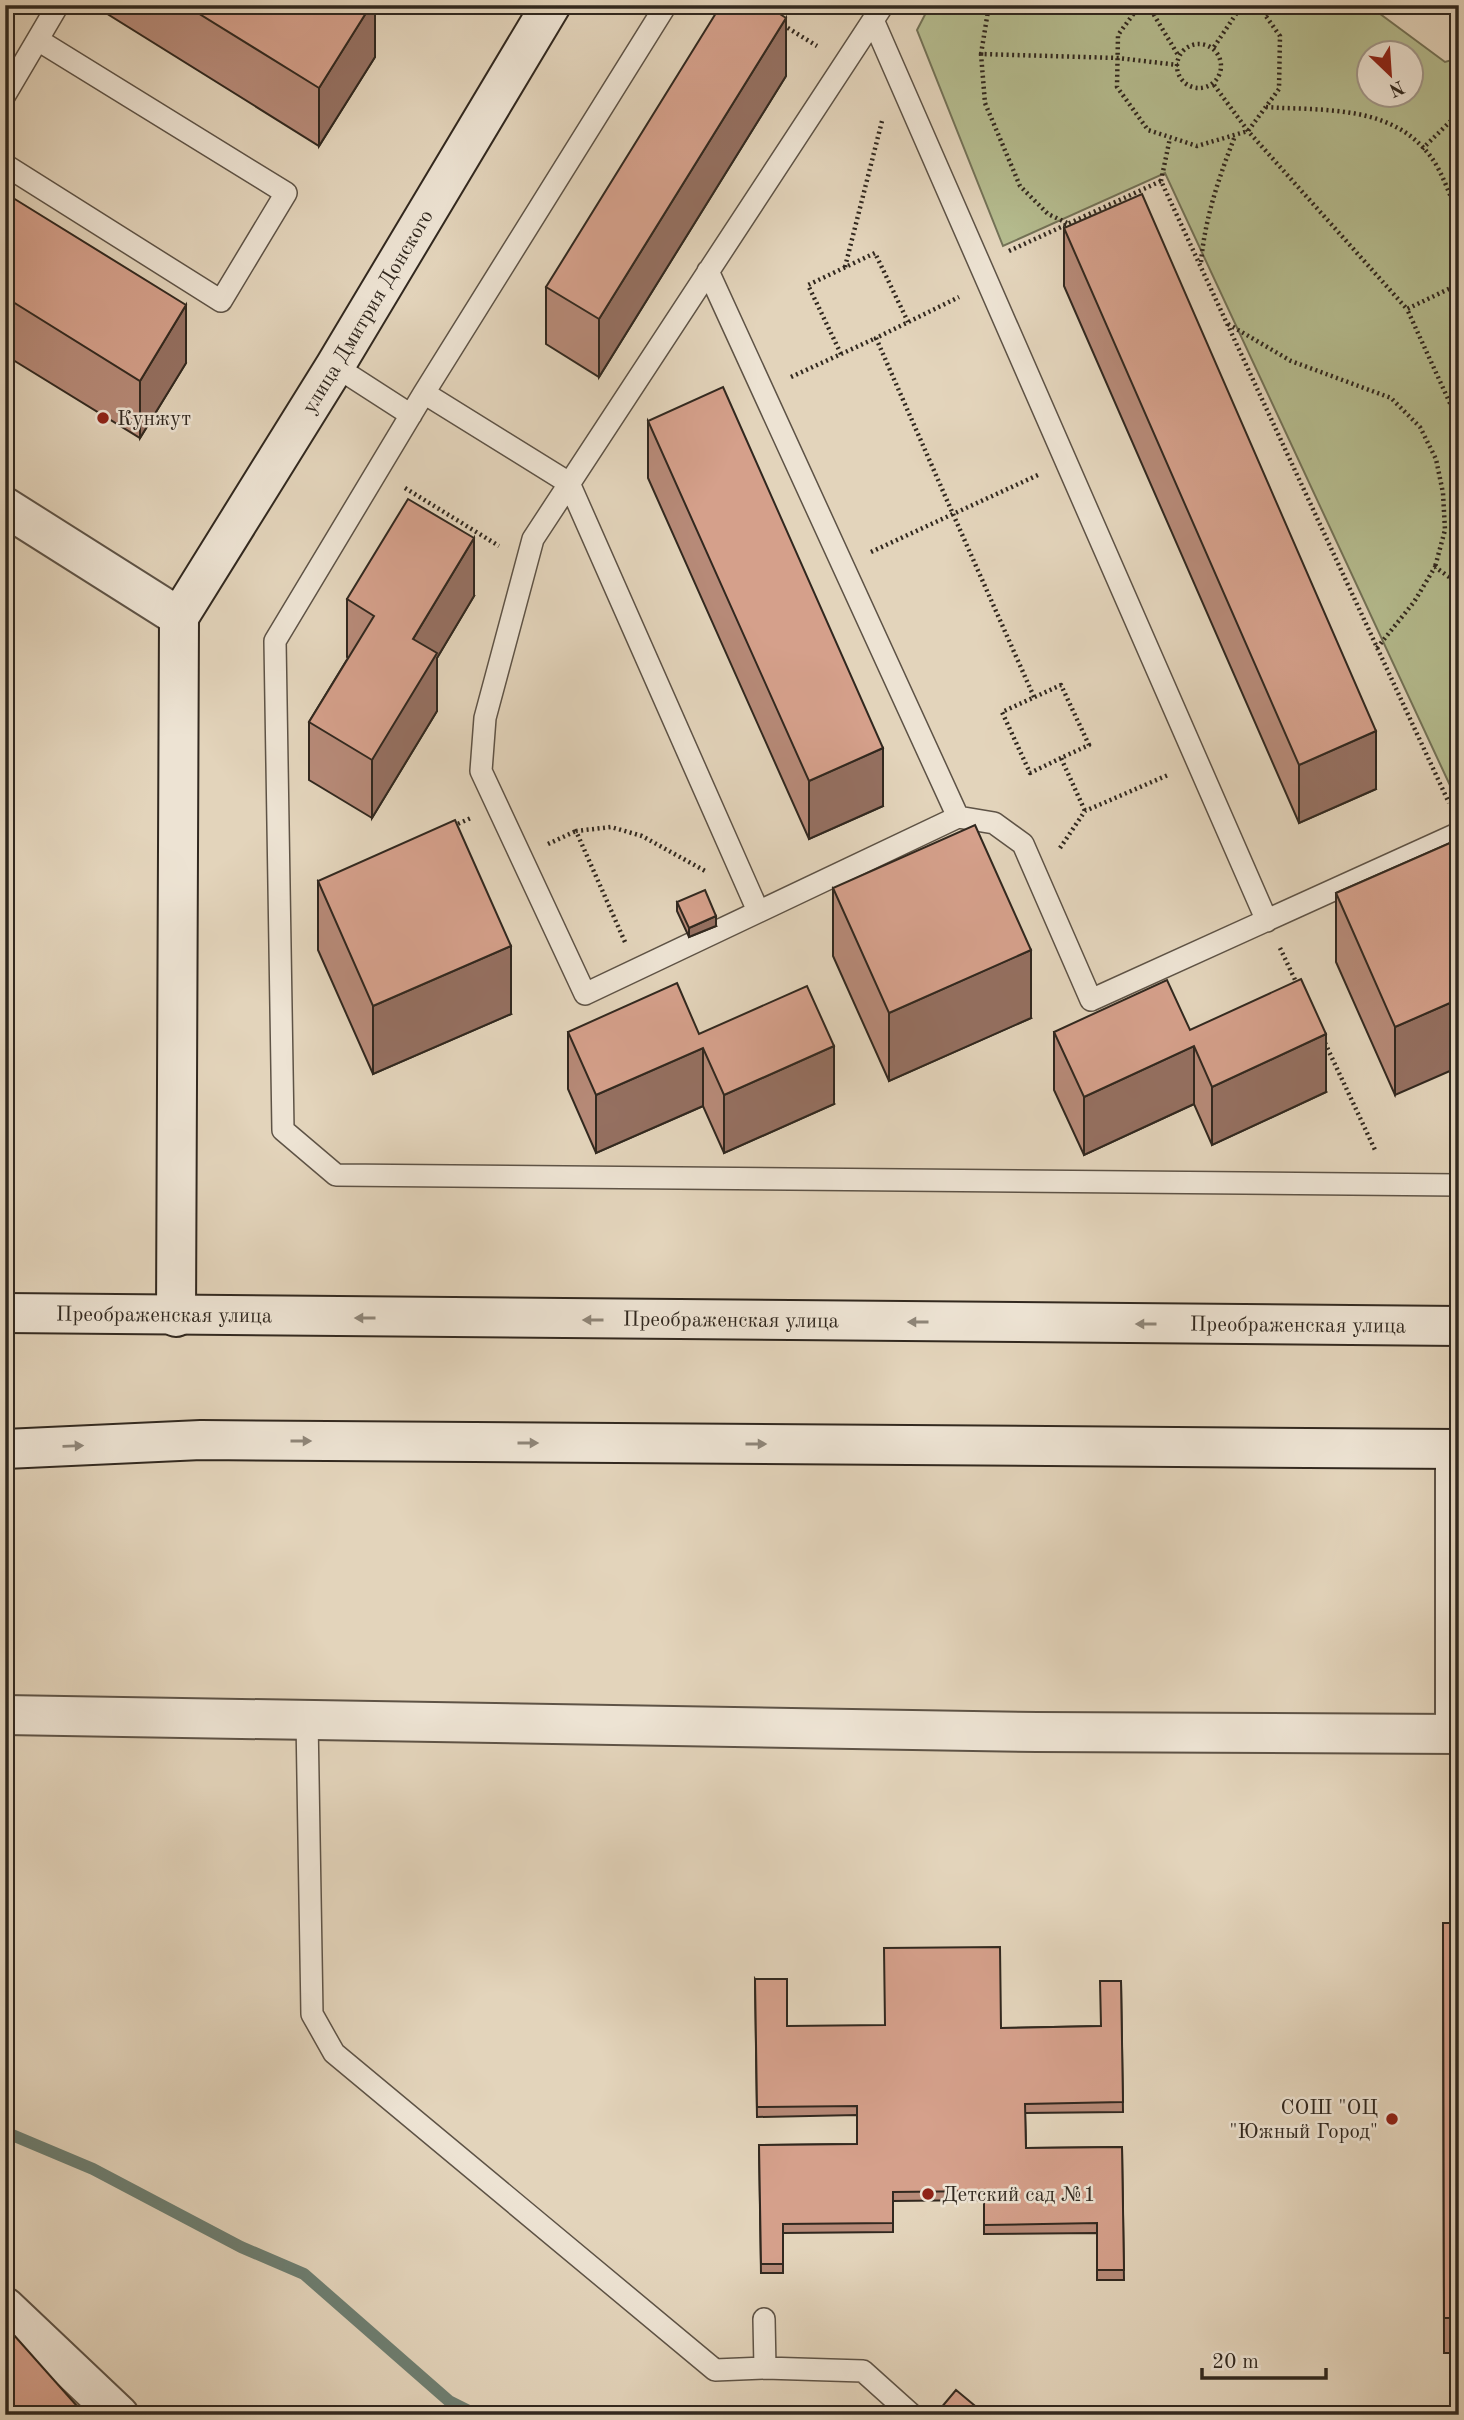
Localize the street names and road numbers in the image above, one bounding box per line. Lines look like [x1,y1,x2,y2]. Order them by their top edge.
street label: улица Дмитрия Донского [299,207,438,418]
street label: Преображенская улица [56,1304,272,1327]
street label: Преображенская улица [623,1310,839,1332]
street label: Преображенская улица [1190,1315,1406,1338]

